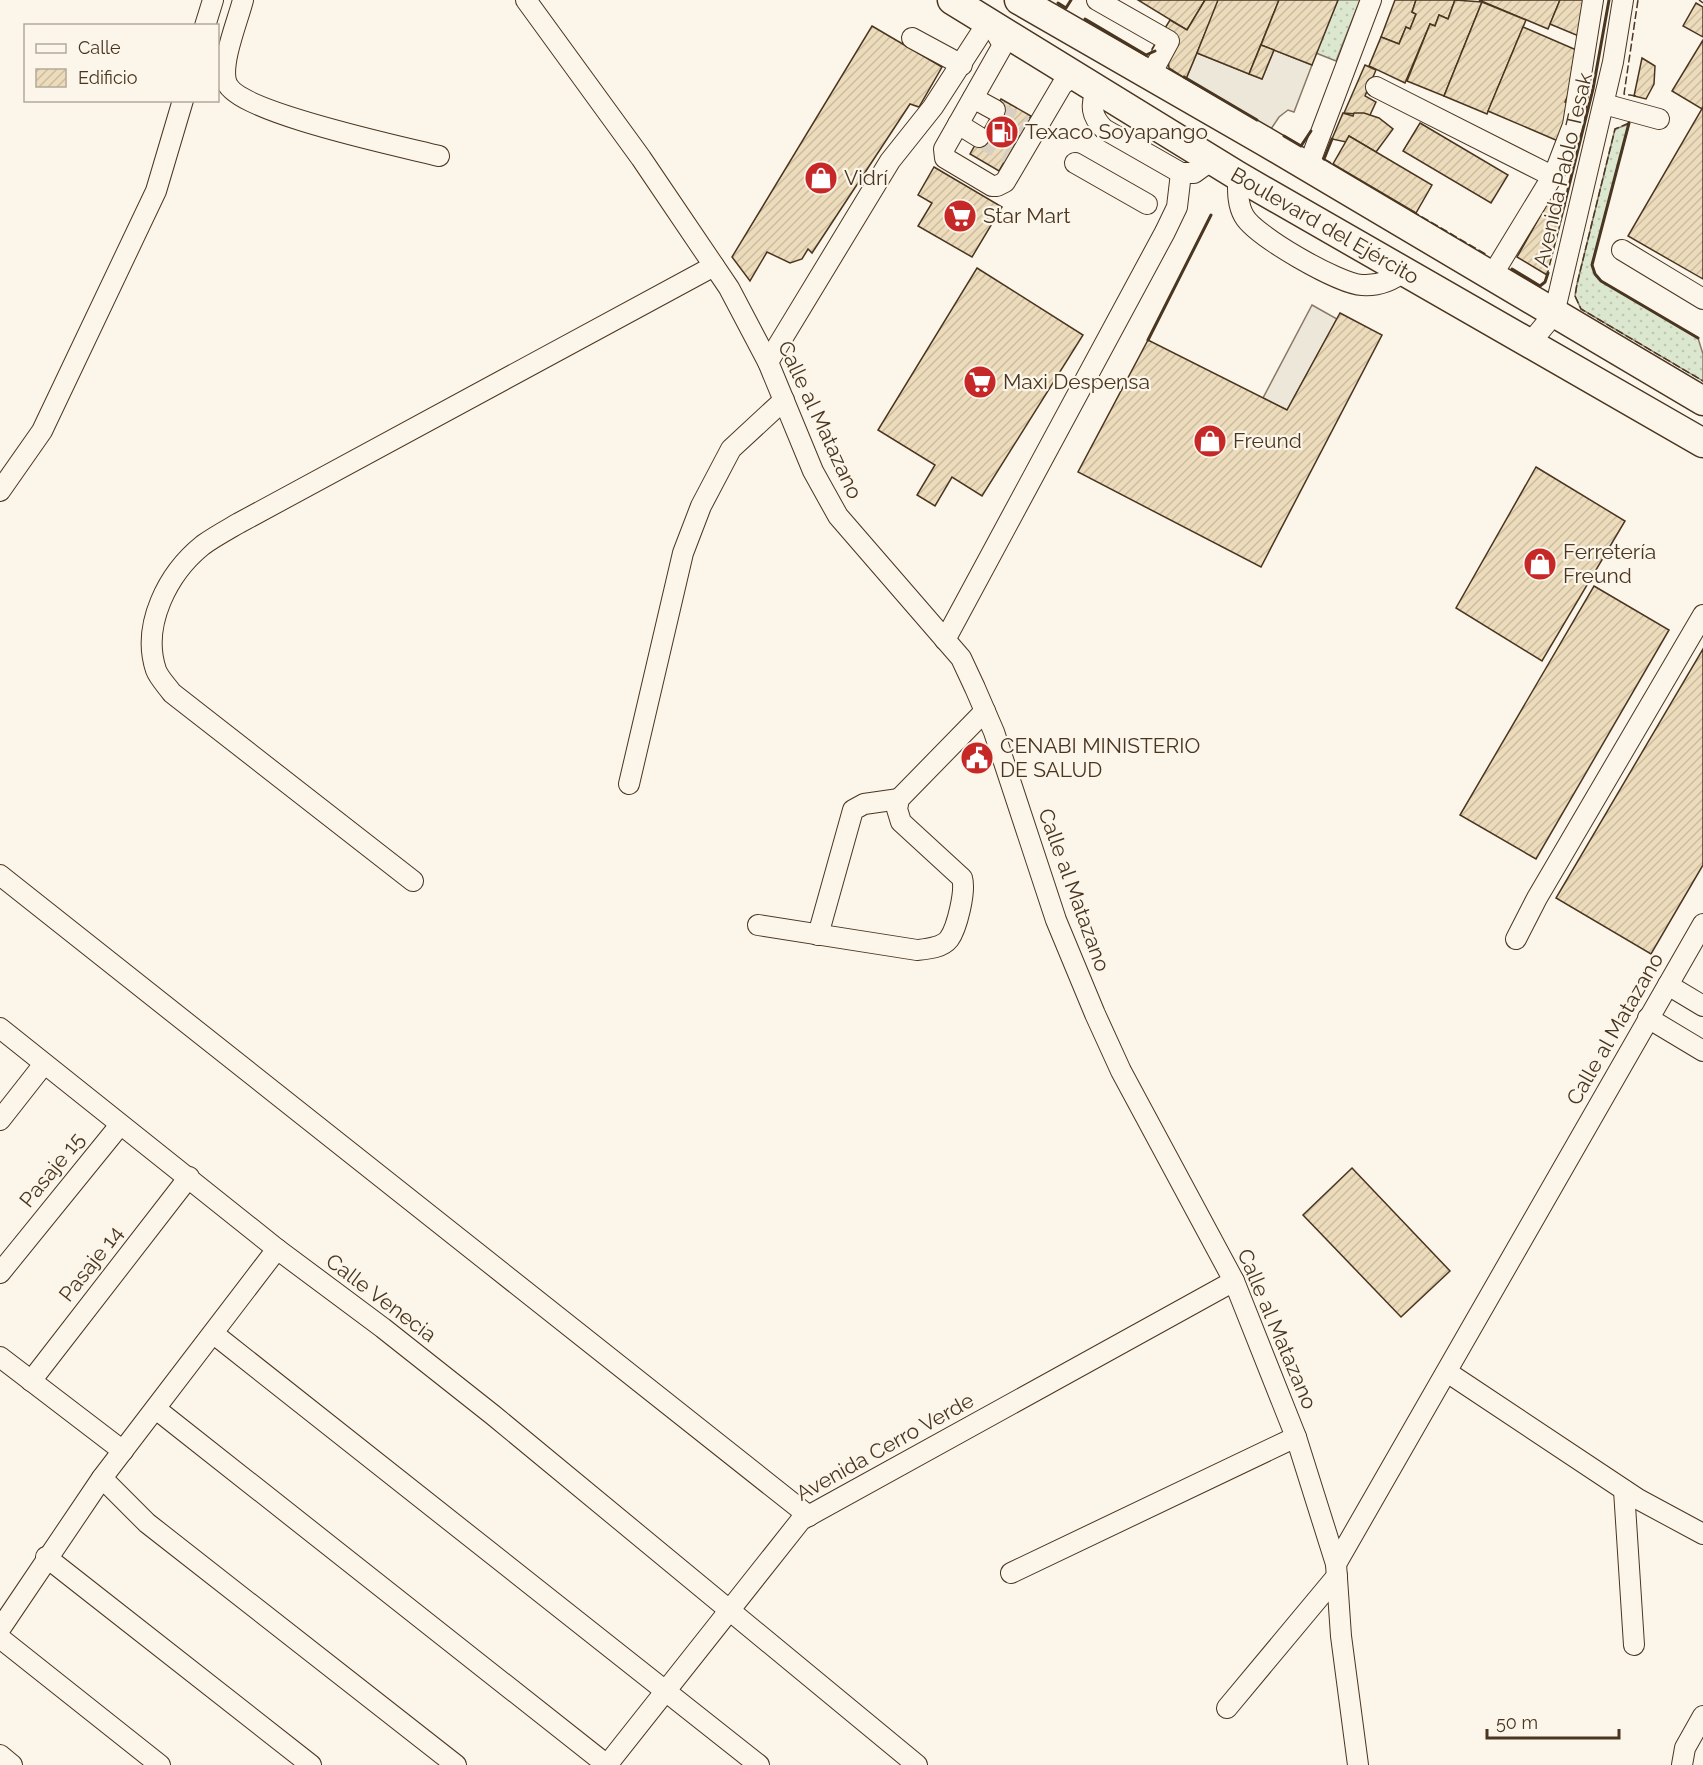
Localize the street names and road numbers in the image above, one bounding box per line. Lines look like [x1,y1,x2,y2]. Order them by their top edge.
street label: Avenida Pablo Tesak [1528,70,1597,270]
street label: Boulevard del Ejército [1227,162,1424,289]
street label: Calle al Matazano [773,337,868,503]
street label: Calle al Matazano [1033,805,1116,975]
street label: Calle al Matazano [1561,948,1668,1109]
street label: Pasaje 15 [14,1127,89,1212]
street label: Pasaje 14 [53,1221,128,1306]
street label: Calle al Matazano [1232,1245,1322,1413]
street label: Calle Venecia [321,1248,441,1347]
street label: Avenida Cerro Verde [792,1387,978,1506]

